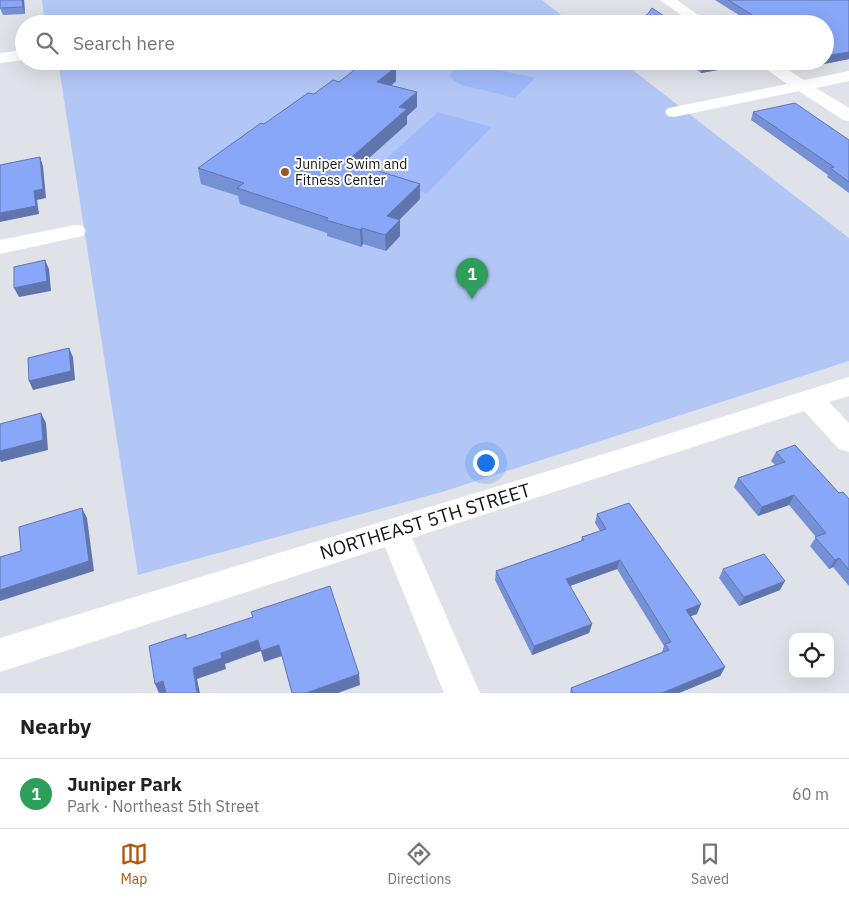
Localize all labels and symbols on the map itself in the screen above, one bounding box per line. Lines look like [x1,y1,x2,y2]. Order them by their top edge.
place label: Juniper Swim and Fitness Center [295,155,407,189]
marker: Juniper Swim and Fitness Center [279,166,291,178]
pin: 1 [456,258,488,299]
your location [473,450,499,476]
street label: NORTHEAST 5TH STREET [317,477,533,565]

